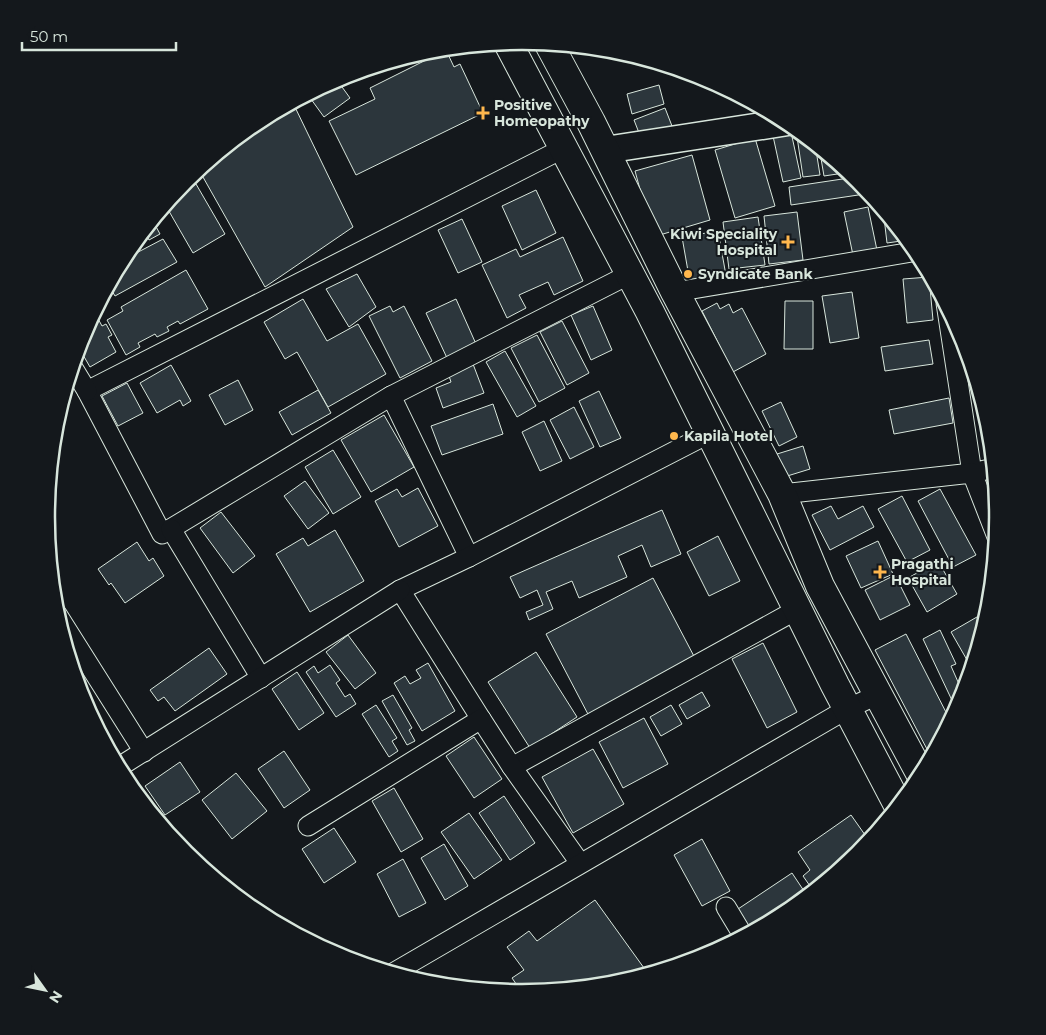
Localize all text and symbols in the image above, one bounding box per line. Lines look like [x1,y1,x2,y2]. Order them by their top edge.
scale bar [22,20,176,52]
text: 50 m [30,27,68,46]
place label: Positive Homeopathy [494,96,590,130]
marker: Positive Homeopathy [476,106,490,120]
place label: Kiwi Speciality Hospital [670,225,778,259]
marker: Kiwi Speciality Hospital [781,235,795,249]
place label: Syndicate Bank [698,265,814,283]
marker: Syndicate Bank [682,268,694,280]
place label: Kapila Hotel [684,427,773,445]
marker: Kapila Hotel [668,430,680,442]
place label: Pragathi Hospital [891,555,954,589]
marker: Pragathi Hospital [873,565,887,579]
north arrow [20,965,70,1015]
text: N [45,987,67,1007]

